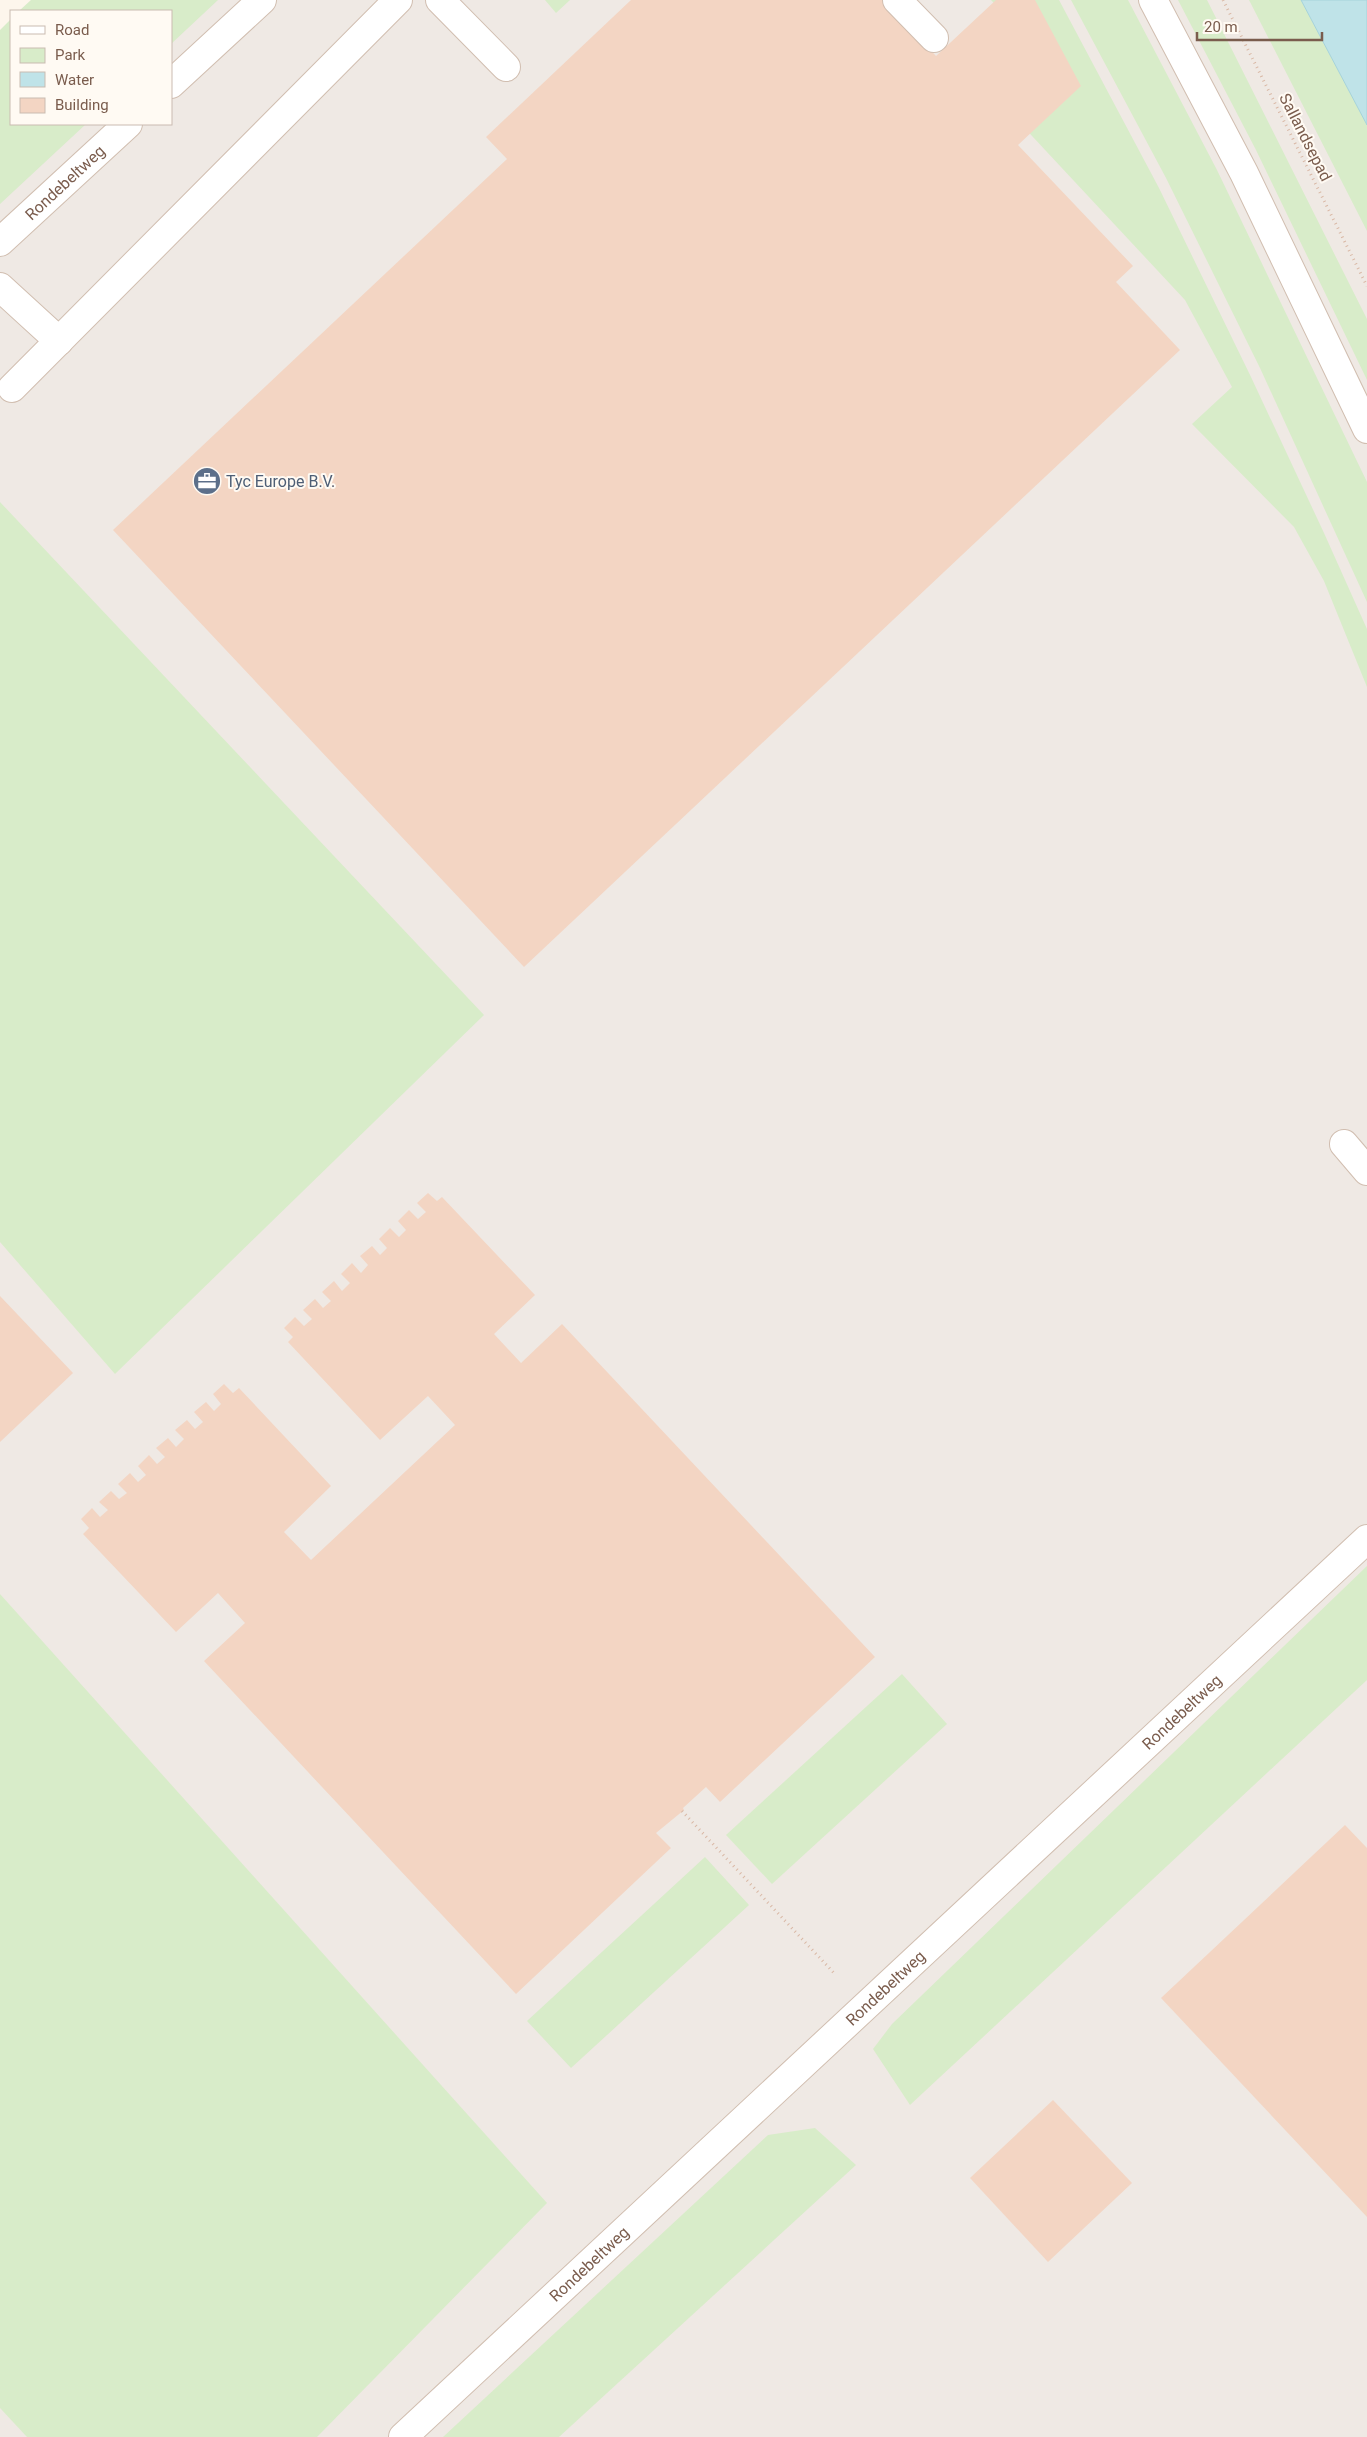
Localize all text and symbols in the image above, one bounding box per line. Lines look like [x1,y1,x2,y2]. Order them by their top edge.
legend [10,10,172,125]
scale bar [1197,10,1322,42]
text: 20 m [1204,18,1238,36]
text: Road [55,21,89,39]
text: Park [55,46,86,64]
text: Water [55,71,94,89]
street label: Sallandsepad [1275,90,1336,184]
text: Building [55,96,109,114]
street label: Rondebeltweg [21,141,109,224]
office icon: Tyc Europe B.V. [192,466,222,496]
place label: Tyc Europe B.V. [226,472,335,491]
street label: Rondebeltweg [1138,1671,1225,1754]
street label: Rondebeltweg [842,1947,929,2030]
street label: Rondebeltweg [546,2223,633,2306]

